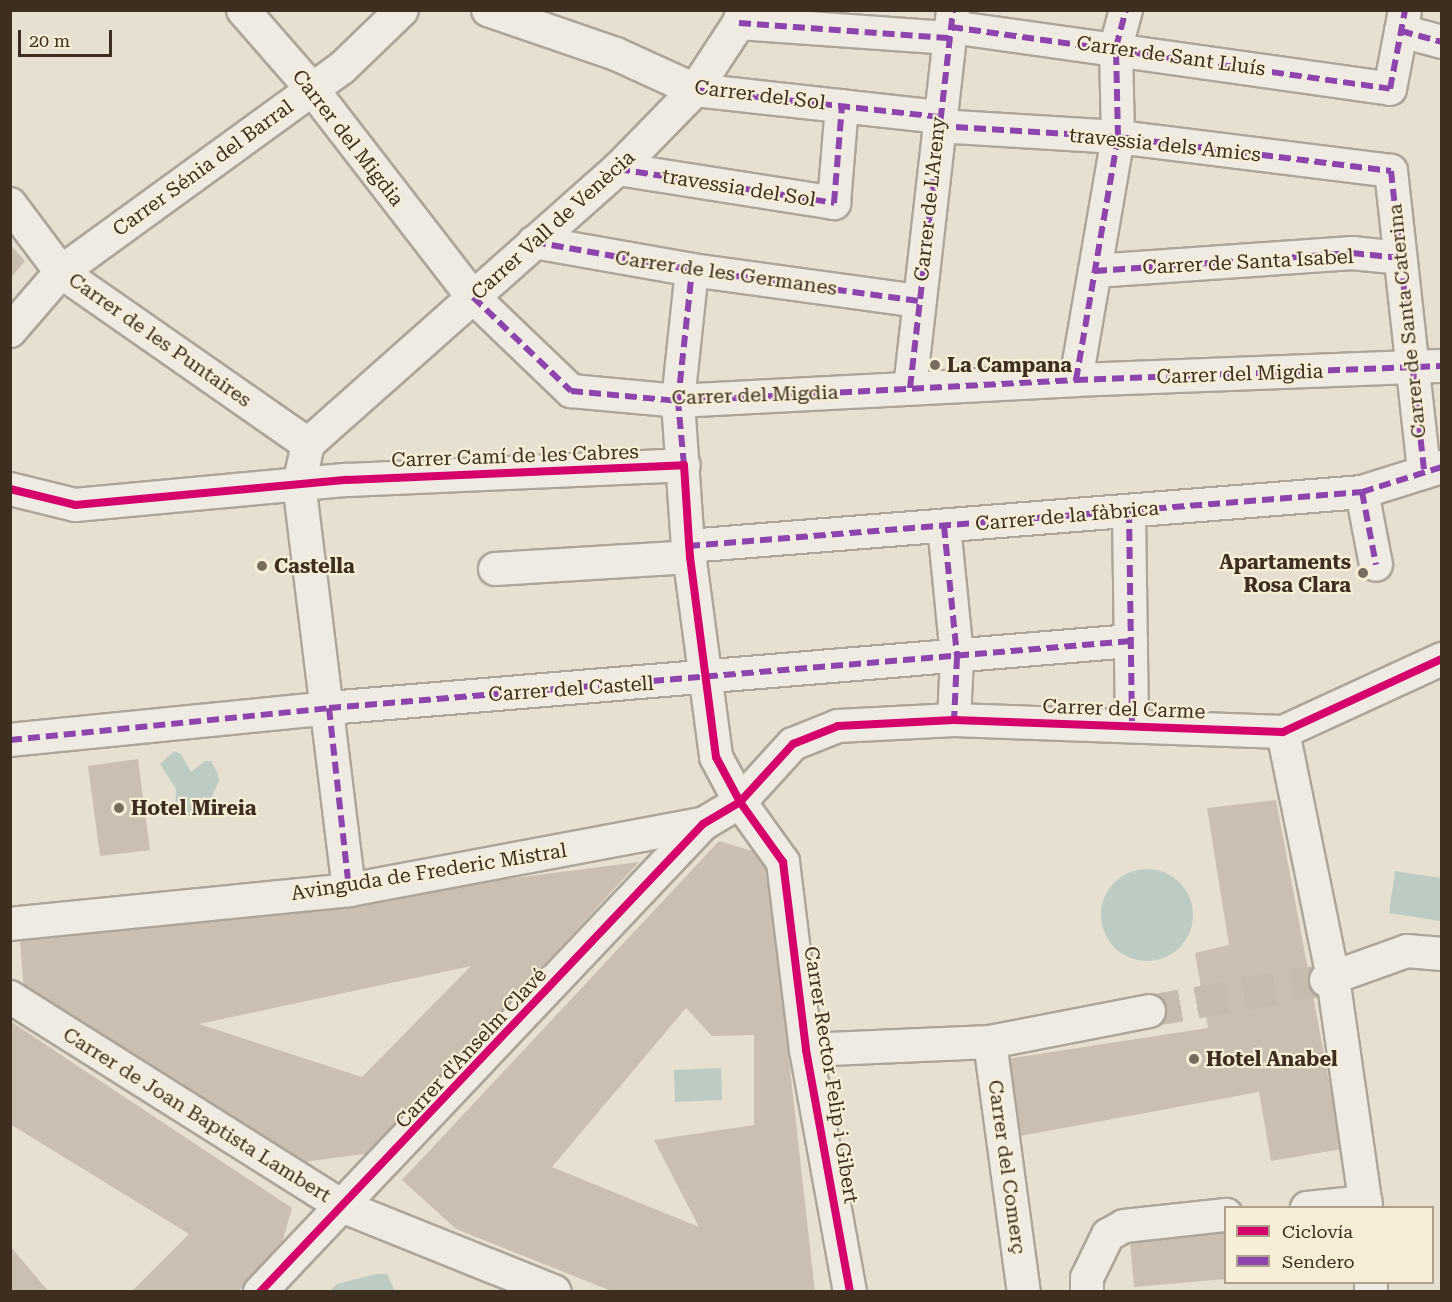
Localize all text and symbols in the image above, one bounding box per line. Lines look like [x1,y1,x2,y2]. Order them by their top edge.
scale bar [21,18,116,56]
text: 20 m [29,30,70,51]
street label: Carrer de Sant Lluís [1075,31,1267,81]
street label: Carrer del Migdia [287,65,409,211]
street label: Carrer del Sol [693,75,827,115]
street label: Carrer Sénia del Barral [108,95,298,241]
street label: Carrer de L'Areny [909,116,951,282]
street label: travessia dels Amics [1068,123,1262,167]
street label: Carrer Vall de Venècia [466,145,640,305]
street label: travessia del Sol [660,164,818,212]
street label: Carrer de Santa Caterina [1383,203,1431,439]
street label: Carrer de Santa Isabel [1142,244,1354,280]
street label: Carrer de les Germanes [613,246,839,300]
street label: Carrer de les Puntaires [64,268,256,412]
place label: La Campana [947,353,1072,377]
marker: La Campana [928,358,942,372]
street label: Carrer del Migdia [1156,359,1324,389]
street label: Carrer del Migdia [671,380,839,410]
street label: Carrer Camí de les Cabres [391,440,639,472]
street label: Carrer de la fàbrica [974,496,1160,536]
place label: Apartaments Rosa Clara [1219,550,1351,597]
place label: Castella [274,554,355,578]
marker: Castella [255,559,269,573]
marker: Apartaments Rosa Clara [1356,566,1370,580]
street label: Carrer del Castell [488,671,654,707]
street label: Carrer del Carme [1042,694,1206,724]
place label: Hotel Mireia [131,796,256,820]
marker: Hotel Mireia [112,801,126,815]
street label: Avinguda de Frederic Mistral [289,838,569,906]
street label: Carrer Rector Felip i Gibert [799,945,863,1205]
street label: Carrer d'Anselm Clavé [390,963,552,1133]
street label: Carrer de Joan Baptista Lambert [59,1022,335,1208]
place label: Hotel Anabel [1206,1047,1338,1071]
marker: Hotel Anabel [1187,1052,1201,1066]
street label: Carrer del Comerç [983,1078,1031,1256]
legend [1224,1206,1434,1284]
text: Ciclovía [1282,1221,1353,1242]
text: Sendero [1282,1251,1355,1272]

